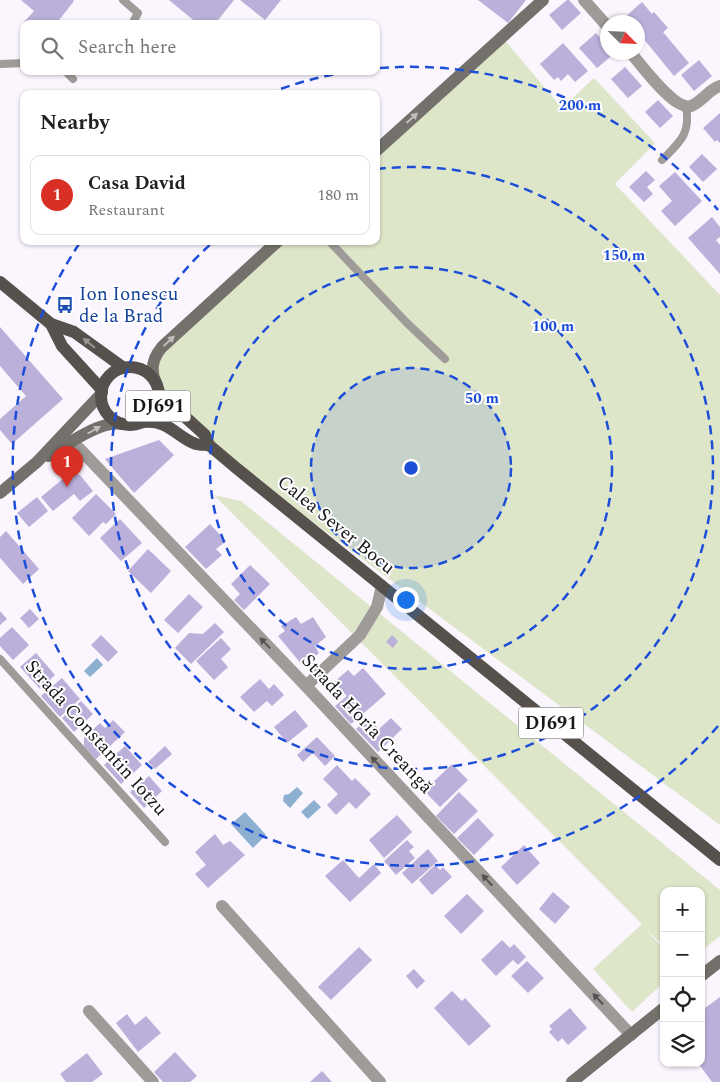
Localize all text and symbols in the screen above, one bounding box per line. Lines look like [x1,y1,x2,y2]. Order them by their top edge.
north arrow [600,15,645,60]
search box [20,20,380,75]
text: Search here [78,33,177,62]
icon: search [38,34,66,62]
text: 200 m [559,94,602,117]
text: Nearby [40,107,110,139]
one-way arrow [406,112,418,124]
text: Casa David [88,169,186,198]
text: 1 [53,183,61,207]
text: 180 m [317,183,359,207]
text: Restaurant [88,198,165,222]
text: 150 m [603,244,646,267]
place label: Ion Ionescu de la Brad [79,280,179,331]
bus stop icon: Ion Ionescu de la Brad [55,295,75,315]
text: 100 m [532,315,575,338]
one-way arrow [163,335,175,347]
one-way arrow [82,338,95,349]
text: 50 m [465,387,500,410]
road number: DJ691 [126,391,190,422]
one-way arrow [87,425,100,434]
pin: 1 [51,446,83,487]
centre of rings [402,459,420,477]
street label: Calea Sever Bocu [271,468,402,582]
your location [393,587,419,613]
one-way arrow [259,638,271,650]
street label: Strada Horia Creangă [294,647,440,801]
street label: Strada Constantin Iotzu [18,653,175,823]
road number: DJ691 [518,708,584,738]
one-way arrow [370,756,382,768]
one-way arrow [481,875,493,887]
map controls [660,887,705,1067]
button: + [660,887,705,932]
button: − [660,932,705,977]
button: locate [660,977,705,1022]
one-way arrow [592,994,604,1006]
button: layers [660,1022,705,1067]

